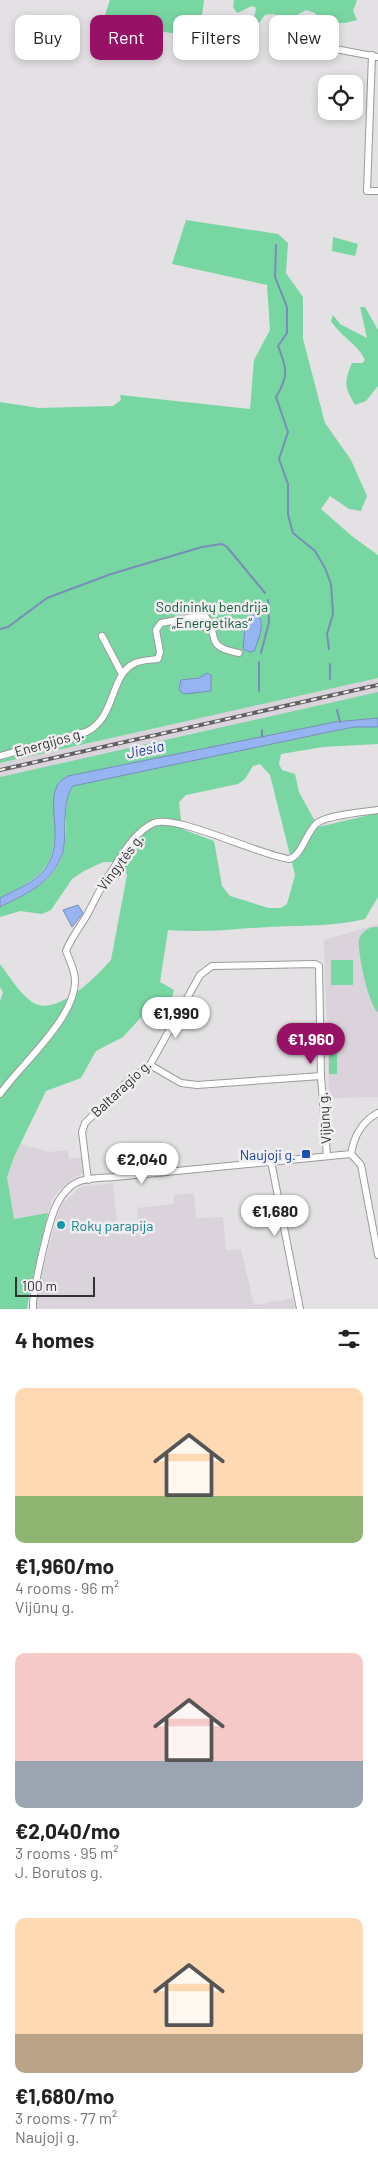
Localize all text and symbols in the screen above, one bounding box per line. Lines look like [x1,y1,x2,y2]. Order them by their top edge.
chip: Buy [15,15,80,60]
chip: Rent [90,15,163,60]
chip: Filters [173,15,259,60]
chip: New [269,15,339,60]
map controls [318,75,363,120]
button: locate [318,75,363,120]
park label: Sodininkų bendrija „Energetikas“ [156,598,268,631]
street label: Energijos g. [12,724,86,760]
water label: Jiesia [124,736,166,762]
street label: Vingytės g. [93,830,147,894]
pin: €1,990 [135,996,217,1039]
text: €1,990 [153,1003,199,1022]
pin: €1,960 [270,1022,352,1065]
text: €1,960 [288,1029,334,1048]
street label: Baltaragio g. [87,1056,155,1120]
street label: Vijūnų g. [314,1091,334,1145]
pin: €2,040 [101,1142,183,1185]
place label: Naujoji g. [240,1146,296,1163]
marker: Naujoji g. [300,1148,312,1160]
text: €2,040 [117,1149,167,1168]
pin: €1,680 [234,1194,316,1237]
text: €1,680 [252,1201,298,1220]
place label: Rokų parapija [71,1217,154,1234]
marker: Rokų parapija [55,1219,67,1231]
scale bar [15,1274,95,1297]
text: 100 m [22,1277,57,1294]
icon: filters [335,1325,363,1353]
text: 4 homes [15,1327,94,1352]
icon: home [144,1420,234,1510]
text: €1,960/mo [15,1553,114,1578]
text: 4 rooms · 96 m² [15,1578,119,1597]
text: Vijūnų g. [15,1597,75,1616]
icon: home [144,1685,234,1775]
text: €2,040/mo [15,1818,120,1843]
text: 3 rooms · 95 m² [15,1843,119,1862]
text: J. Borutos g. [15,1862,103,1881]
icon: home [144,1950,234,2040]
text: €1,680/mo [15,2083,114,2108]
text: 3 rooms · 77 m² [15,2108,117,2127]
text: Naujoji g. [15,2127,79,2146]

